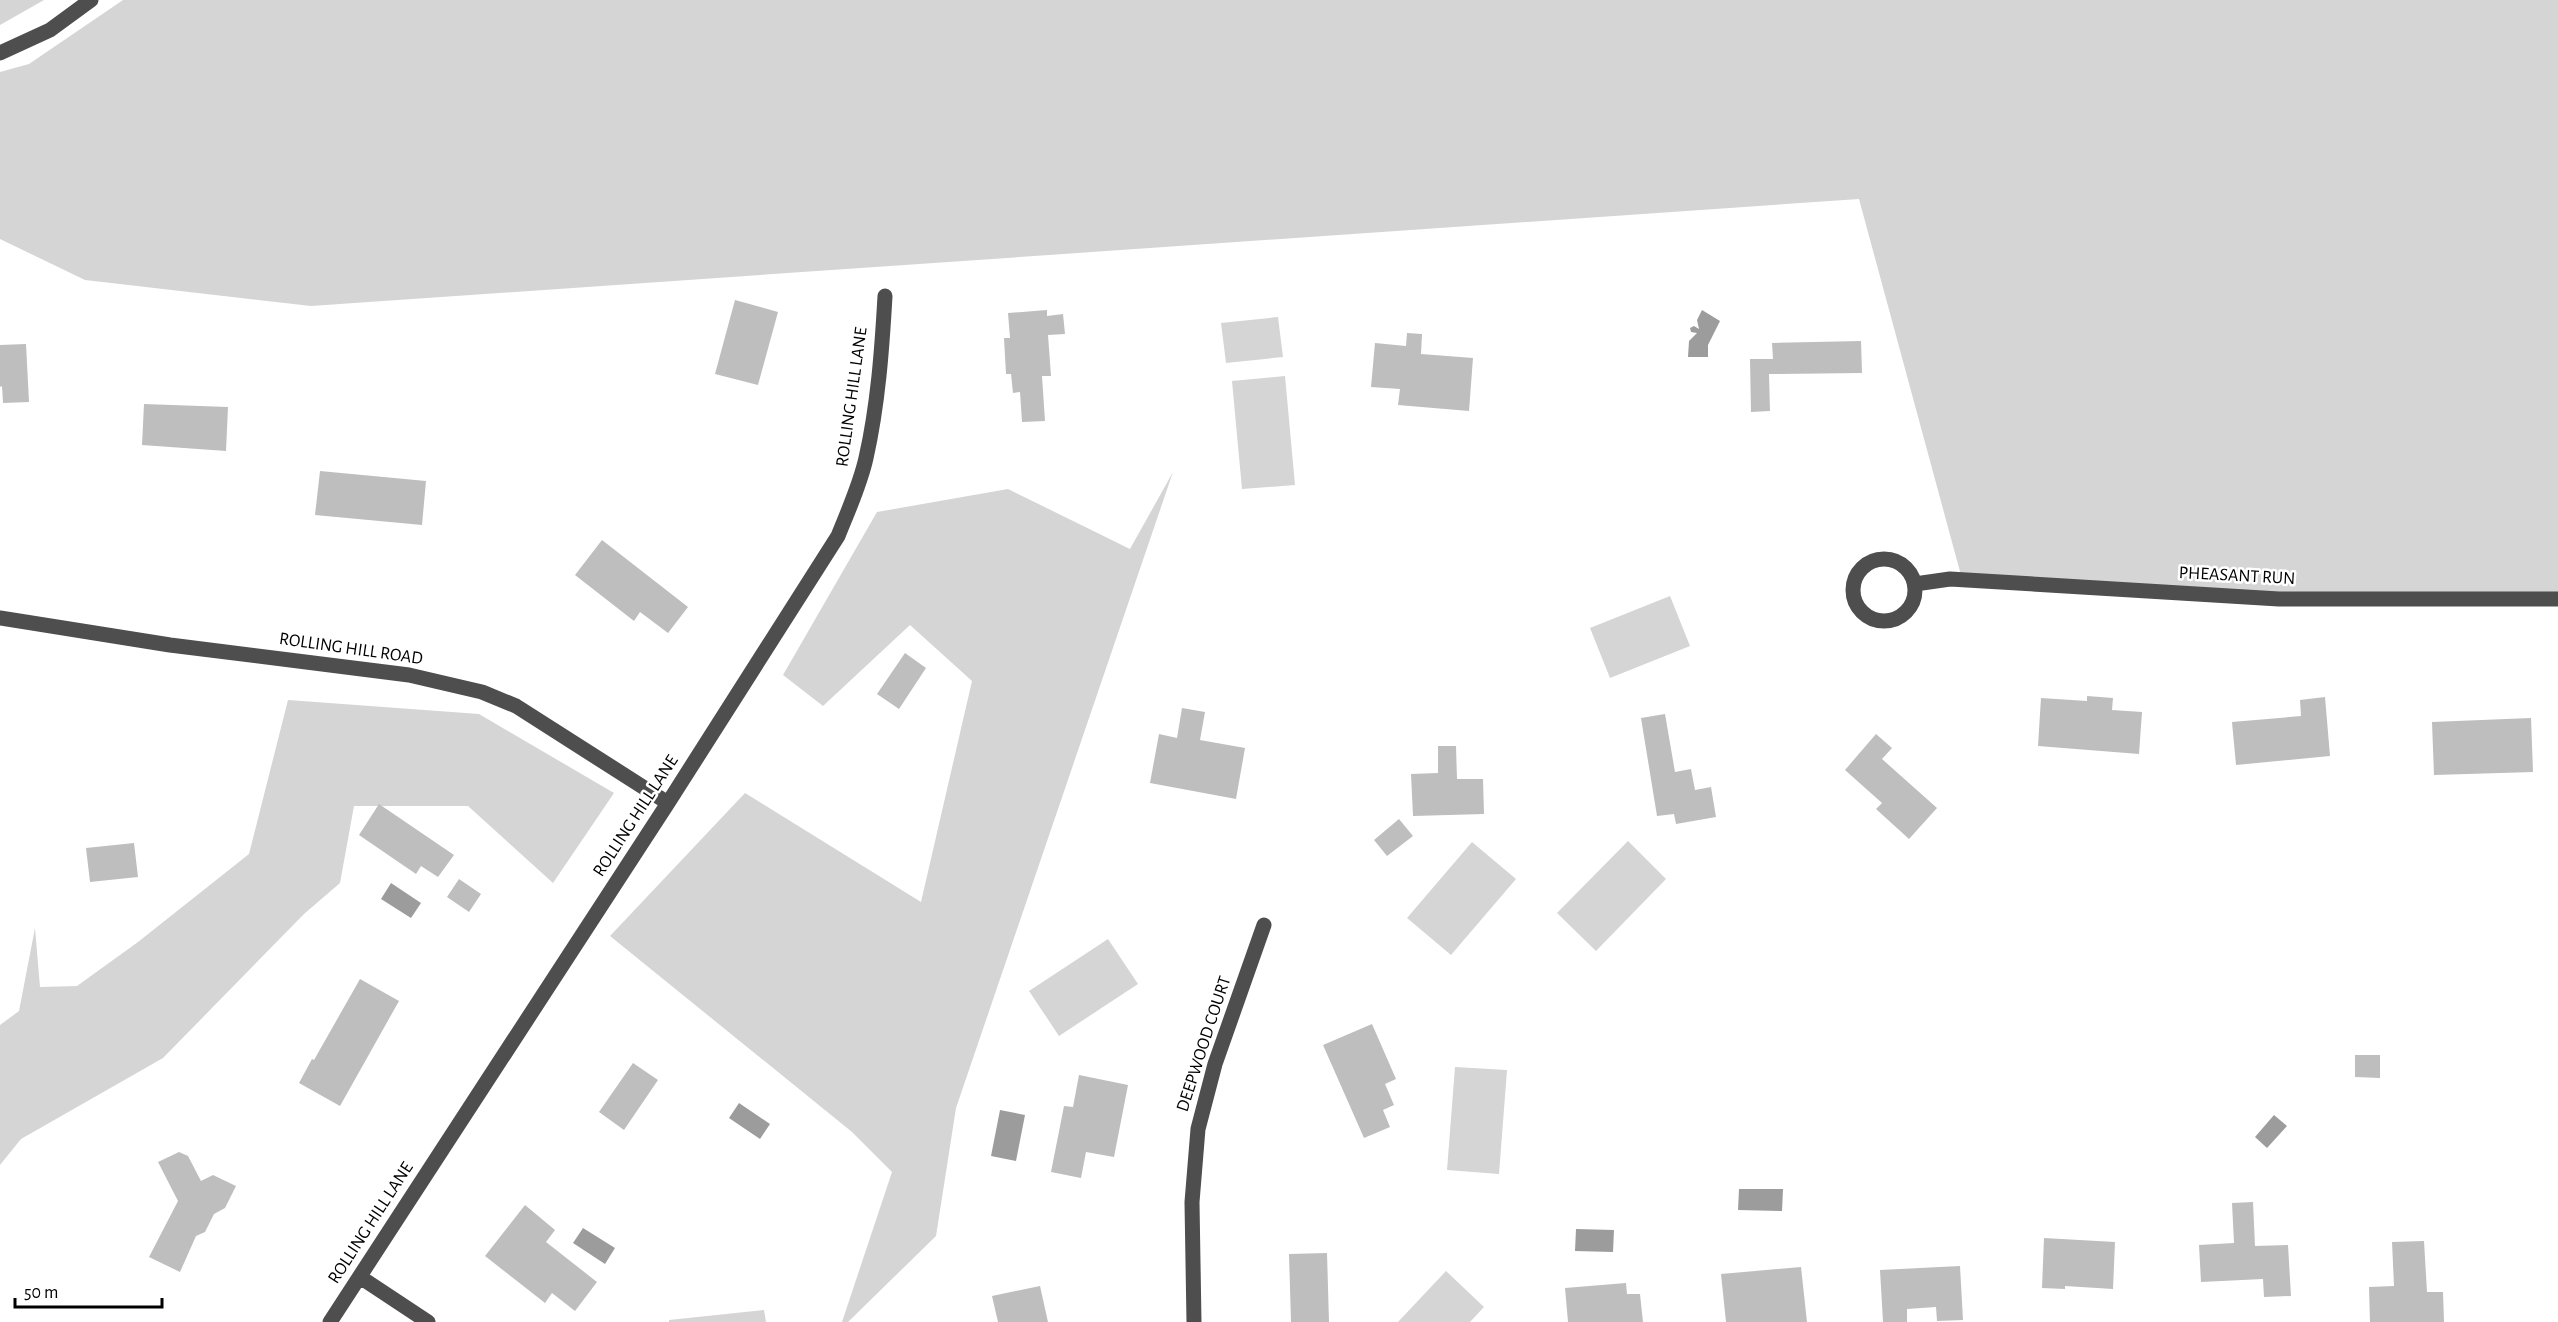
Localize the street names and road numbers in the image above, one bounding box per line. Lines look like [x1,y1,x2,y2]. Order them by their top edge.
street label: ROLLING HILL LANE [833,326,871,468]
street label: PHEASANT RUN [2178,564,2296,588]
street label: ROLLING HILL ROAD [278,630,424,668]
street label: ROLLING HILL LANE [590,752,682,880]
street label: DEEPWOOD COURT [1174,974,1234,1114]
street label: ROLLING HILL LANE [325,1159,417,1287]

